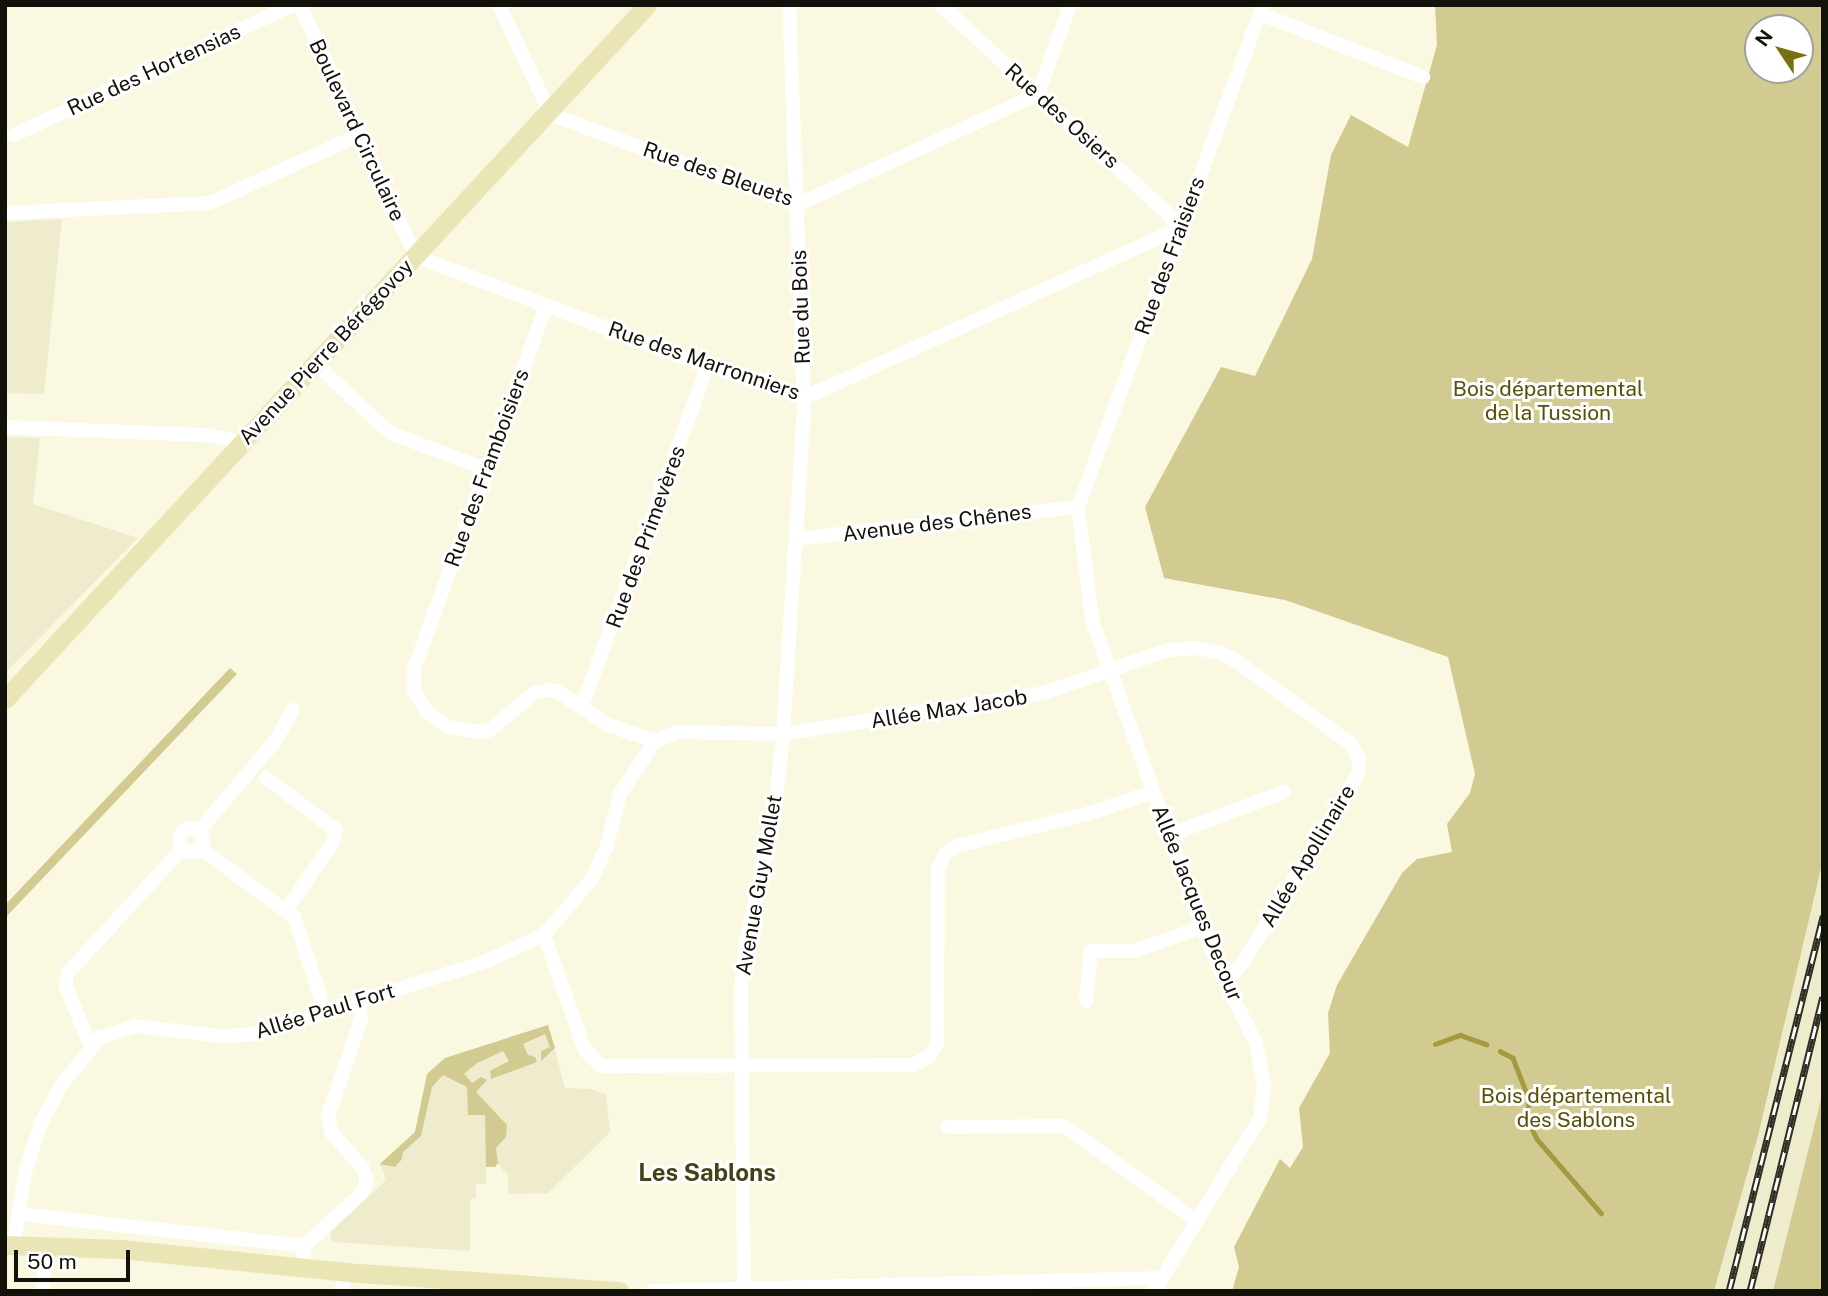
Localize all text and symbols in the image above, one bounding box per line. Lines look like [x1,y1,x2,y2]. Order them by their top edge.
north arrow [1744,14,1814,84]
street label: Rue des Hortensias [63,19,245,121]
text: N [1750,25,1777,50]
street label: Boulevard Circulaire [304,35,410,225]
street label: Rue des Osiers [1000,58,1124,174]
street label: Rue des Bleuets [639,136,797,212]
street label: Rue des Fraisiers [1130,173,1210,339]
street label: Rue du Bois [786,249,816,365]
street label: Avenue Pierre Bérégovoy [233,254,419,450]
street label: Rue des Marronniers [605,316,803,406]
street label: Rue des Framboisiers [439,365,535,571]
park label: Bois départemental de la Tussion [1453,376,1643,426]
street label: Rue des Primevères [601,442,691,632]
street label: Avenue des Chênes [841,499,1033,547]
street label: Allée Max Jacob [869,684,1029,734]
street label: Allée Apollinaire [1256,780,1360,932]
street label: Avenue Guy Mollet [731,793,787,977]
street label: Allée Jacques Decour [1146,801,1248,1005]
street label: Allée Paul Fort [252,978,398,1044]
park label: Bois départemental des Sablons [1481,1083,1671,1133]
district label: Les Sablons [638,1159,776,1187]
scale bar [18,1236,133,1280]
text: 50 m [27,1249,77,1274]

